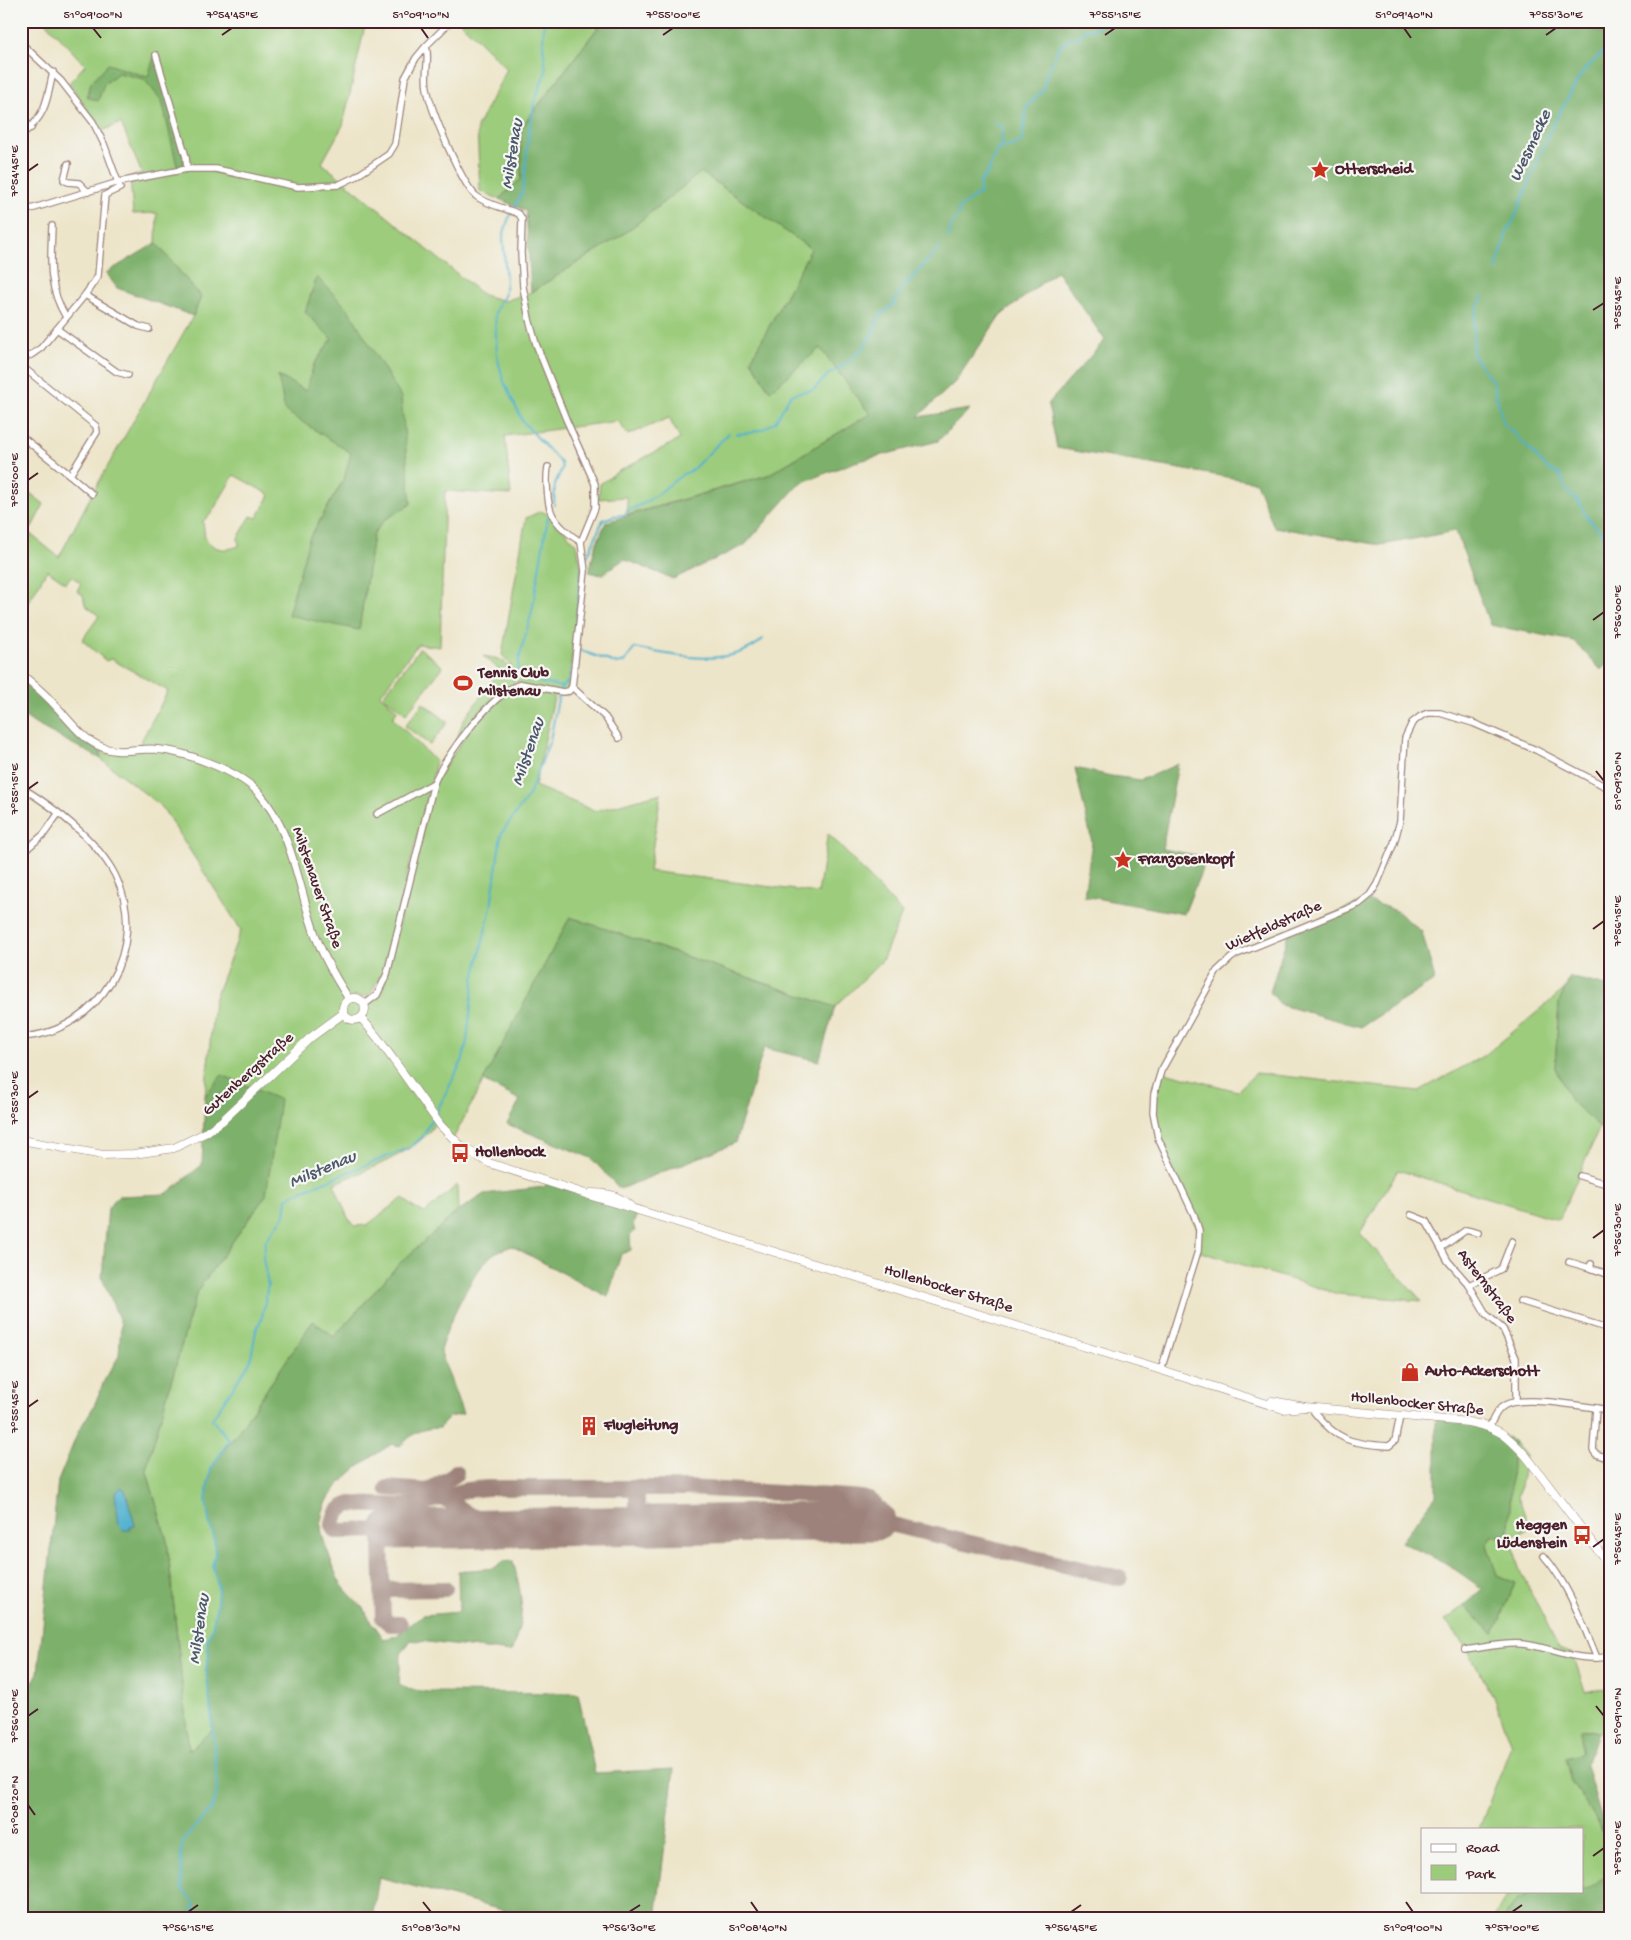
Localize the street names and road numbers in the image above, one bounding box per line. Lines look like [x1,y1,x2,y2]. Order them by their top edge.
street label: Milstenauer Straße [286,825,346,952]
street label: Wietfeldstraße [1223,897,1326,957]
street label: Gutenbergstraße [199,1028,299,1121]
street label: Asternstraße [1452,1246,1521,1329]
street label: Hollenbocker Straße [881,1261,1015,1319]
street label: Hollenbocker Straße [1349,1389,1485,1422]

